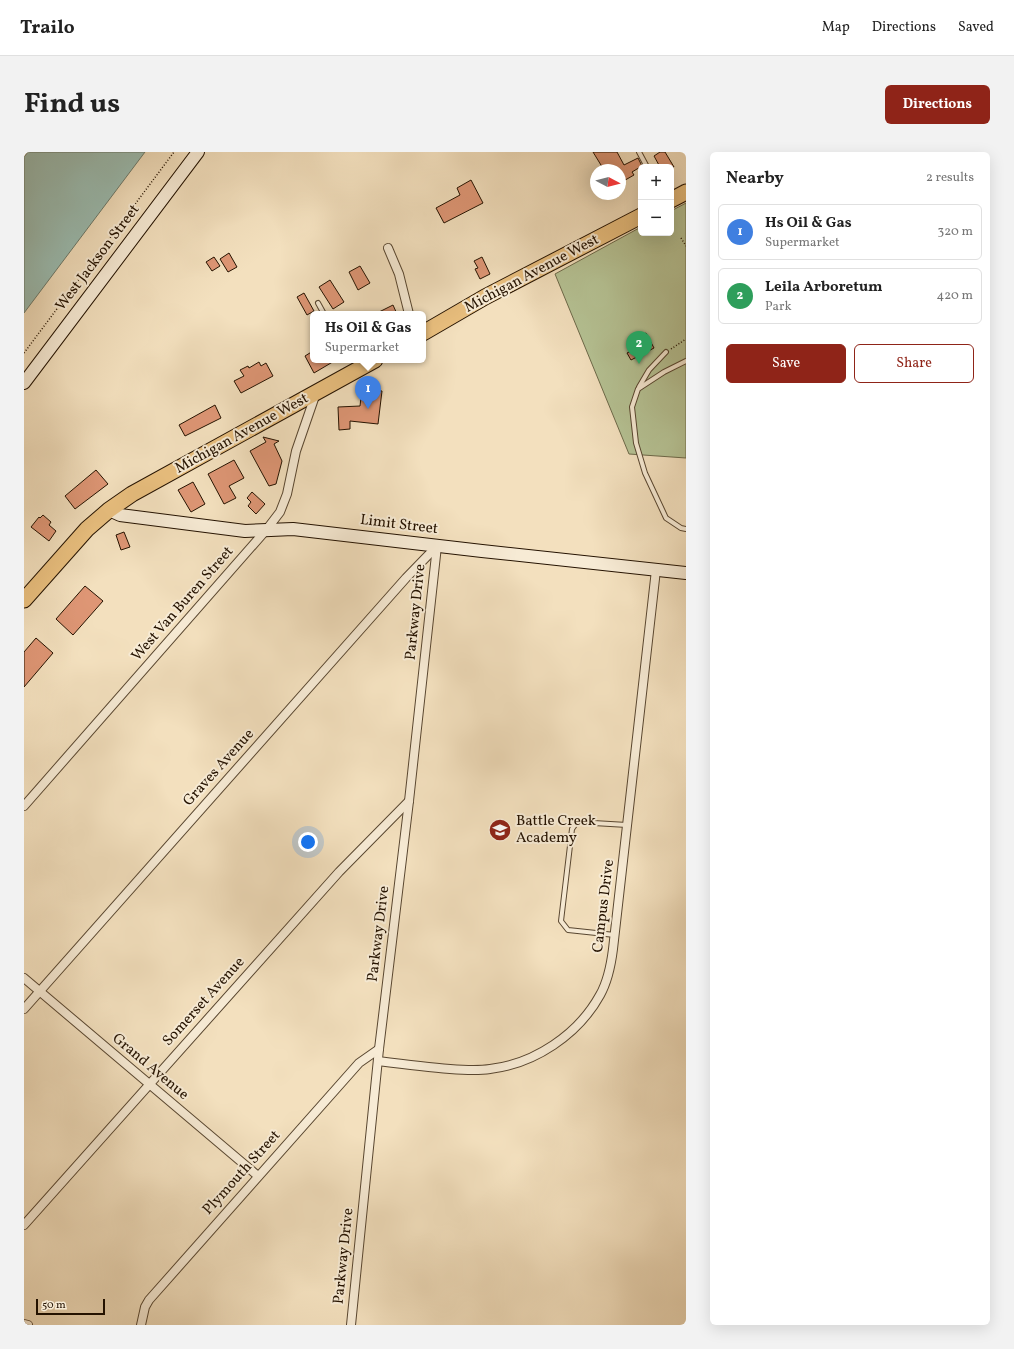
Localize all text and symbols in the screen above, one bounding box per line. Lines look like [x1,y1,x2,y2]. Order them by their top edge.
text: Trailo [20,15,75,41]
text: Map [822,18,850,37]
text: Directions [872,18,936,37]
text: Saved [958,18,994,37]
text: Find us [24,85,120,124]
button: Directions [885,85,990,124]
north arrow [590,164,626,200]
map controls [638,164,674,236]
button: + [638,164,674,200]
text: Nearby [726,167,784,190]
text: 2 results [926,169,974,187]
street label: West Jackson Street [51,200,145,316]
button: − [638,200,674,236]
text: Hs Oil & Gas [765,213,852,234]
text: 1 [737,223,743,241]
text: 320 m [938,223,973,241]
street label: Michigan Avenue West [461,230,603,318]
text: Supermarket [765,234,840,252]
text: Leila Arboretum [765,277,883,298]
text: 2 [737,287,743,305]
text: 420 m [936,287,973,305]
text: Park [765,298,792,316]
popup [310,311,426,363]
text: Hs Oil & Gas [325,318,411,339]
pin: 2 [626,331,652,364]
text: Supermarket [325,339,399,357]
button: Save [726,344,846,383]
button: Share [854,344,974,383]
pin: 1 [355,376,381,409]
street label: Michigan Avenue West [171,389,313,479]
street label: Limit Street [359,510,439,540]
street label: West Van Buren Street [127,542,239,666]
street label: Parkway Drive [401,563,431,661]
street label: Graves Avenue [179,725,259,811]
place label: Battle Creek Academy [516,811,596,849]
school or university icon: Battle Creek Academy [487,817,513,843]
your location [298,832,318,852]
street label: Campus Drive [588,858,620,954]
street label: Parkway Drive [363,885,395,983]
street label: Somerset Avenue [158,953,250,1051]
street label: Grand Avenue [107,1029,193,1105]
street label: Plymouth Street [198,1126,286,1220]
street label: Parkway Drive [329,1207,359,1305]
scale bar [36,1297,105,1316]
text: 50 m [42,1298,66,1313]

